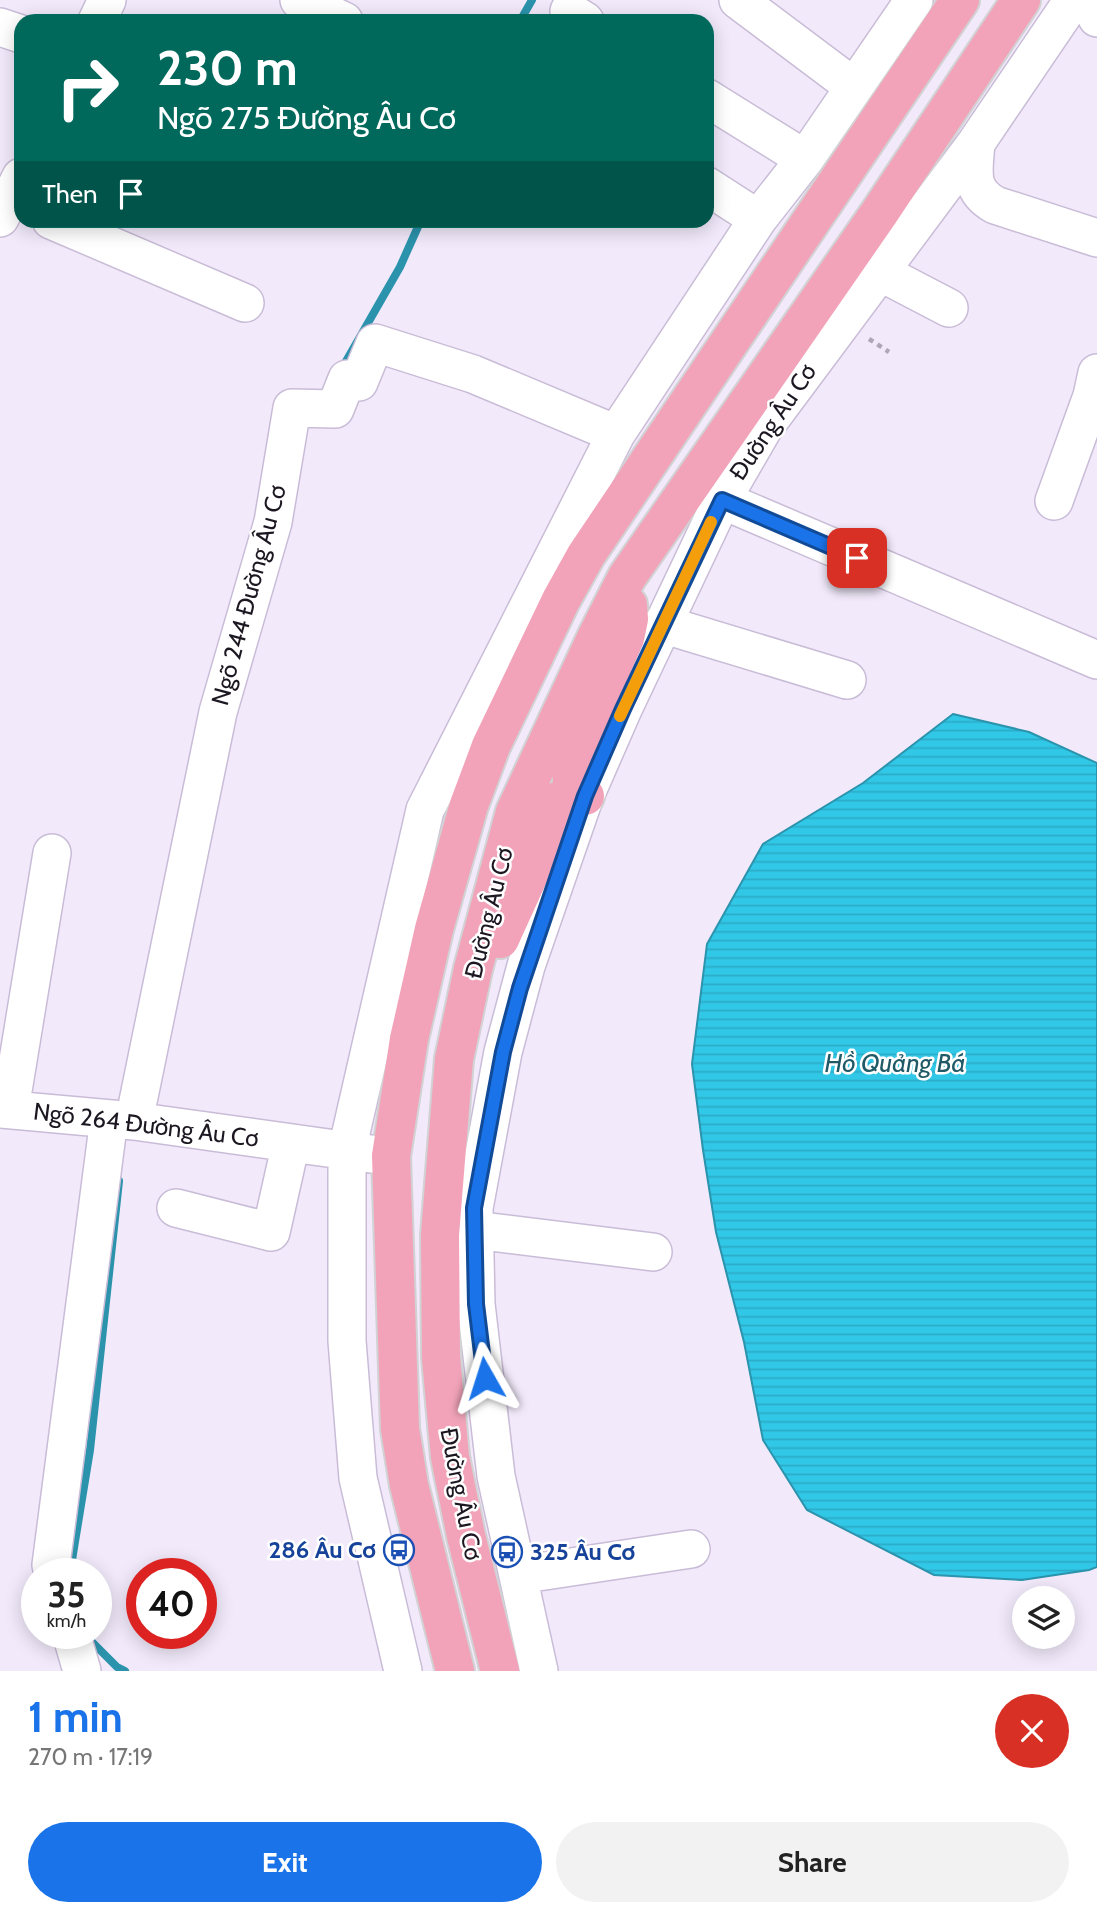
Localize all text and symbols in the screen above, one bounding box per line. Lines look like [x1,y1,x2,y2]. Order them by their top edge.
text: 230 m [157,38,298,97]
icon: right [42,42,133,133]
text: Ngõ 275 Đường Âu Cơ [157,98,456,137]
icon: arrive [112,175,150,213]
text: Then [42,178,98,210]
street label: Đường Âu Cơ [723,358,822,485]
street label: Ngõ 244 Đường Âu Cơ [205,481,292,708]
pin [827,528,887,588]
icon: arrive [838,539,876,577]
street label: Đường Âu Cơ [458,844,519,981]
water label: Hồ Quảng Bá [824,1047,966,1079]
street label: Ngõ 264 Đường Âu Cơ [32,1096,260,1153]
position arrow [448,1341,522,1415]
street label: Đường Âu Cơ [434,1425,489,1563]
bus stop icon: 286 Âu Cơ [382,1533,416,1567]
place label: 286 Âu Cơ [269,1535,376,1564]
bus stop icon: 325 Âu Cơ [490,1535,524,1569]
place label: 325 Âu Cơ [530,1537,636,1566]
speed limit sign: 40 [126,1558,217,1649]
text: 35 [48,1573,85,1616]
map controls [1012,1586,1075,1649]
button: layers [1012,1586,1075,1649]
text: km/h [47,1610,86,1632]
text: 1 min [28,1691,123,1743]
button: close [995,1694,1069,1768]
text: 270 m · 17:19 [28,1743,153,1771]
button: Exit [28,1822,542,1902]
button: Share [556,1822,1069,1902]

